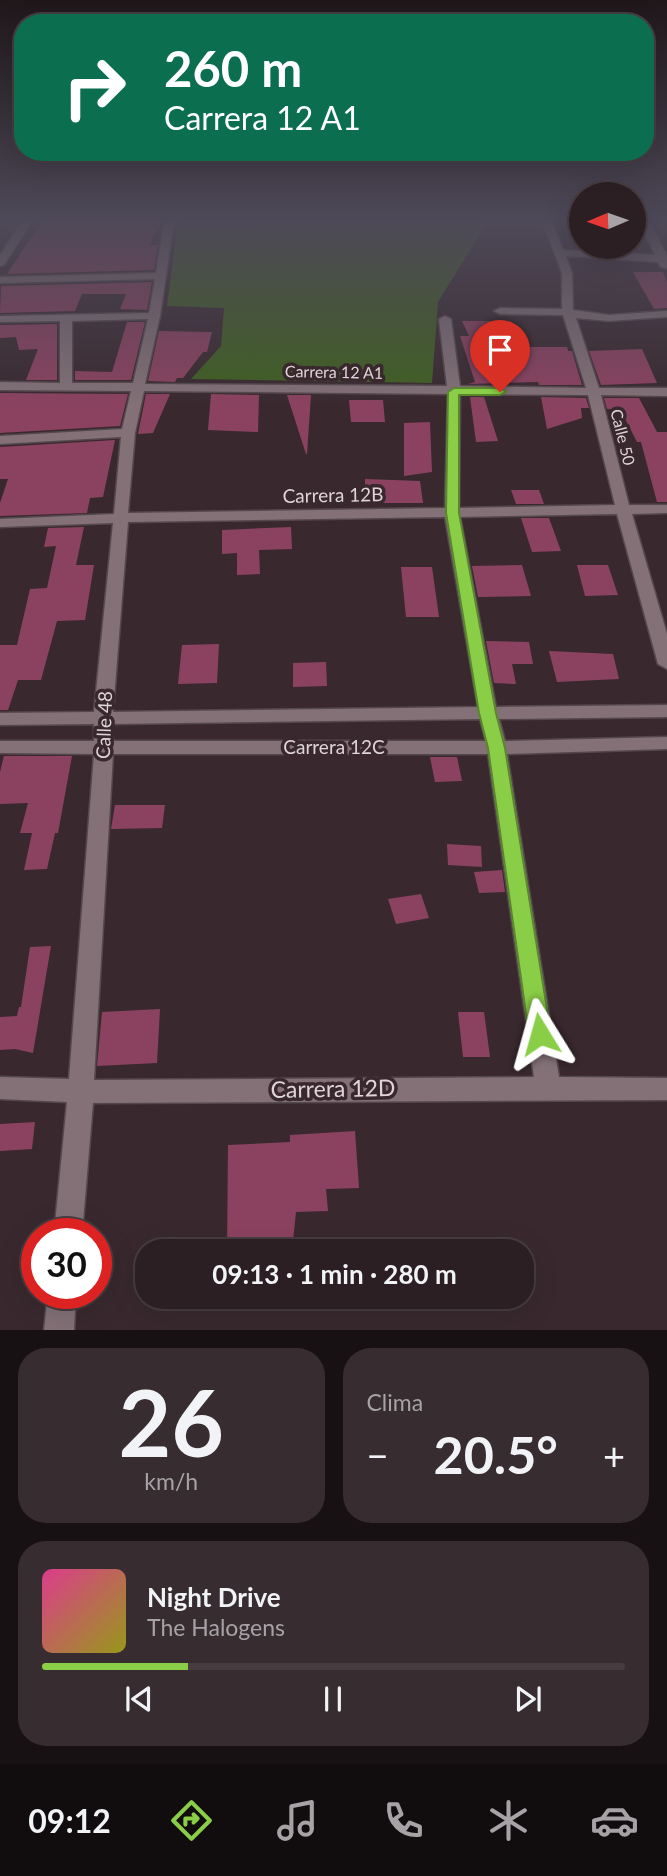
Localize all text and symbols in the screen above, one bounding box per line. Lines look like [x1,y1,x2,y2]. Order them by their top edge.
text: 260 m [164,39,302,97]
icon: right [49,42,140,133]
text: Carrera 12 A1 [164,98,361,137]
north arrow [569,182,646,259]
map controls [569,182,646,259]
pin [470,320,530,392]
icon: arrive [481,331,519,369]
street label: Carrera 12 A1 [285,361,383,382]
street label: Calle 50 [607,407,640,467]
street label: Carrera 12B [282,482,384,507]
street label: Calle 48 [91,691,116,759]
street label: Carrera 12C [283,735,385,758]
position arrow [503,997,577,1071]
street label: Carrera 12D [270,1073,396,1103]
speed limit sign: 30 [21,1218,112,1309]
text: 09:13 · 1 min · 280 m [212,1258,457,1290]
text: 26 [118,1367,224,1476]
text: Clima [367,1388,423,1416]
text: 20.5° [434,1423,558,1485]
text: − [367,1432,389,1478]
text: + [603,1432,625,1478]
text: km/h [144,1467,198,1495]
text: Night Drive [147,1581,281,1613]
text: The Halogens [147,1613,285,1641]
icon: previous [120,1680,158,1718]
icon: pause [314,1680,352,1718]
icon: next [509,1680,547,1718]
icon: directions [167,1796,216,1845]
icon: music [273,1796,322,1845]
icon: phone [379,1796,428,1845]
icon: climate [484,1796,533,1845]
icon: car [590,1796,639,1845]
text: 09:12 [28,1801,111,1840]

